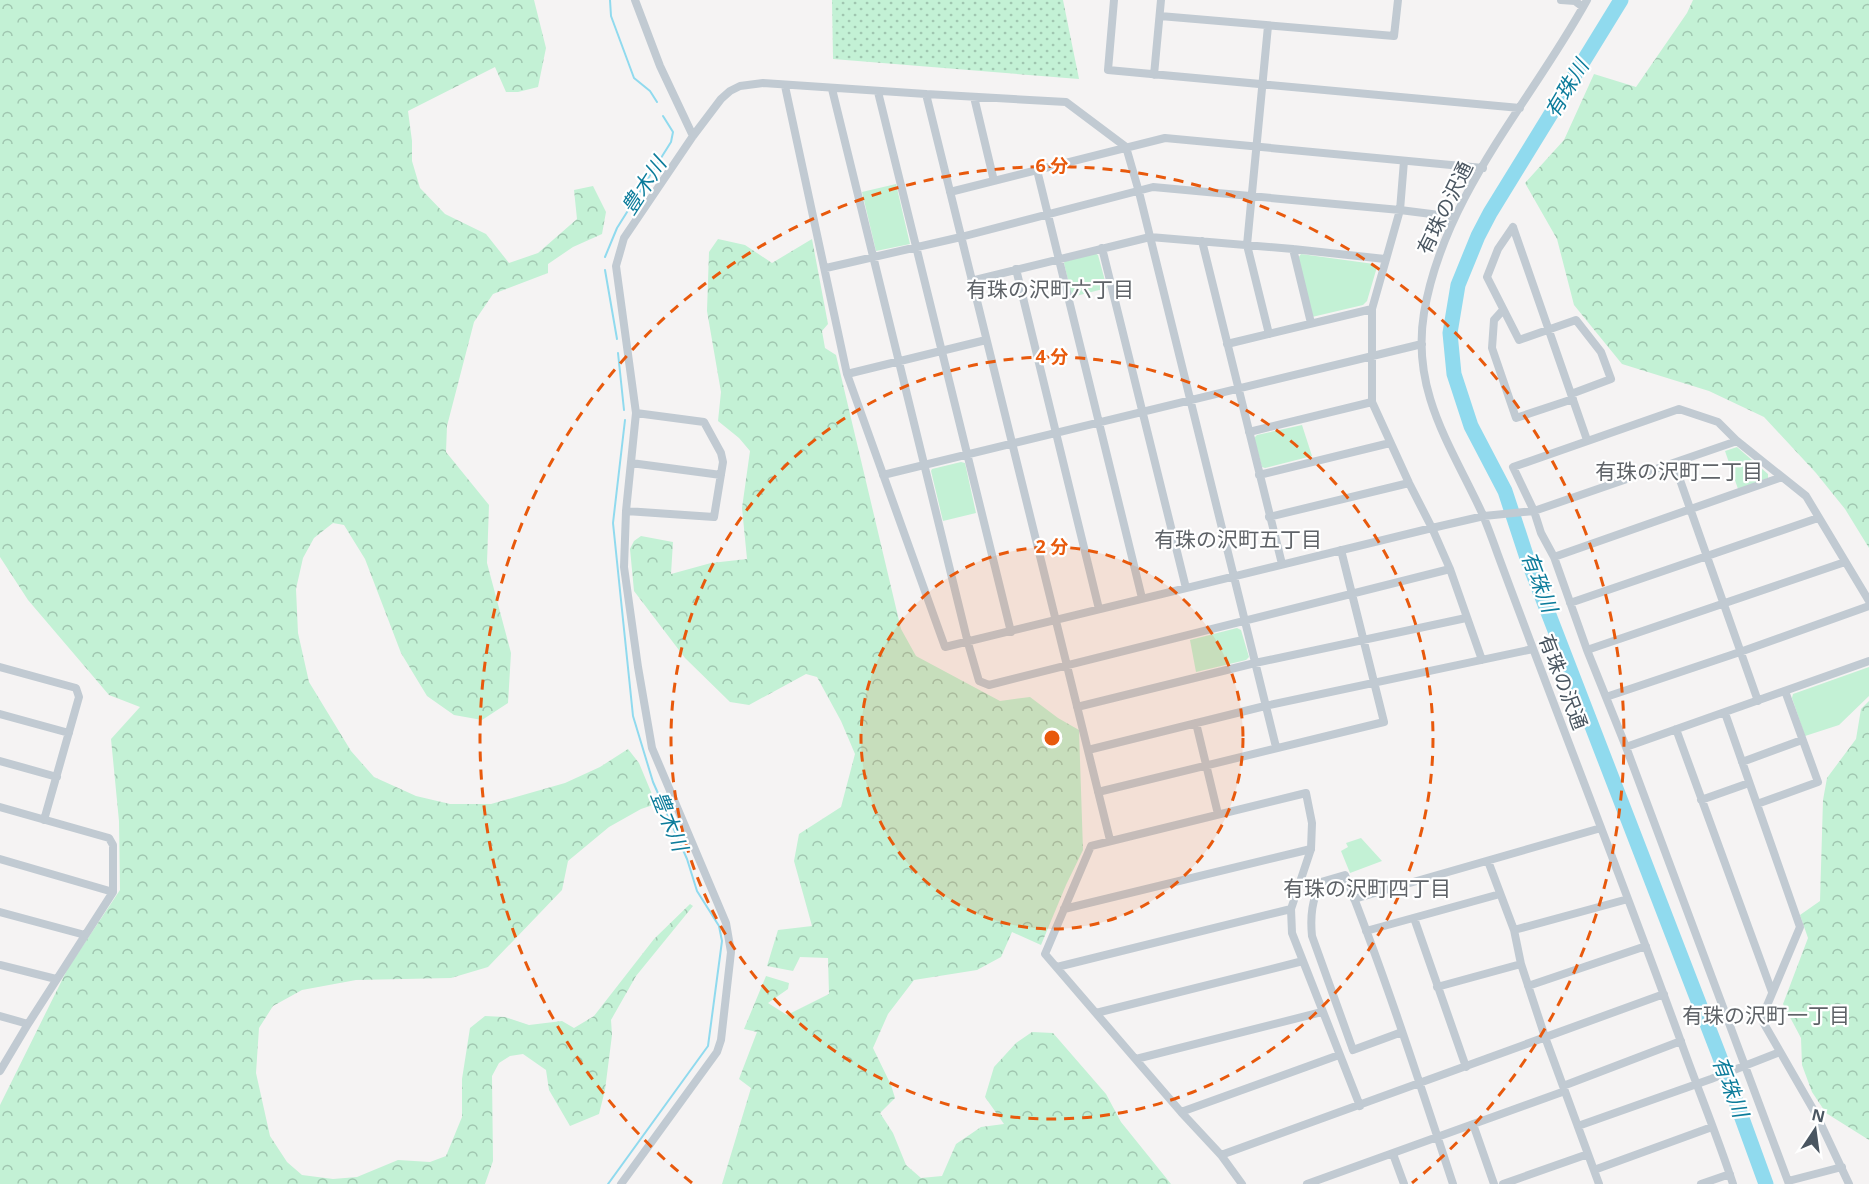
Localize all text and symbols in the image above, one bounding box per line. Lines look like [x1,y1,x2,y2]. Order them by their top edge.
water label: 有珠川 [1538,53,1595,123]
water label: 豊木川 [614,150,673,219]
text: 6 分 [1036,153,1068,177]
street label: 有珠の沢通 [1410,157,1479,259]
district label: 有珠の沢町六丁目 [966,275,1134,303]
text: 4 分 [1036,344,1068,368]
district label: 有珠の沢町二丁目 [1595,457,1763,485]
district label: 有珠の沢町五丁目 [1154,525,1322,553]
text: 2 分 [1036,534,1068,558]
water label: 有珠川 [1516,547,1565,618]
street label: 有珠の沢通 [1533,630,1594,733]
centre of rings [1042,728,1062,748]
water label: 豊木川 [645,786,695,857]
district label: 有珠の沢町四丁目 [1283,874,1451,902]
district label: 有珠の沢町一丁目 [1682,1001,1850,1029]
water label: 有珠川 [1707,1052,1756,1123]
north arrow [1785,1100,1845,1160]
text: N [1810,1103,1827,1128]

